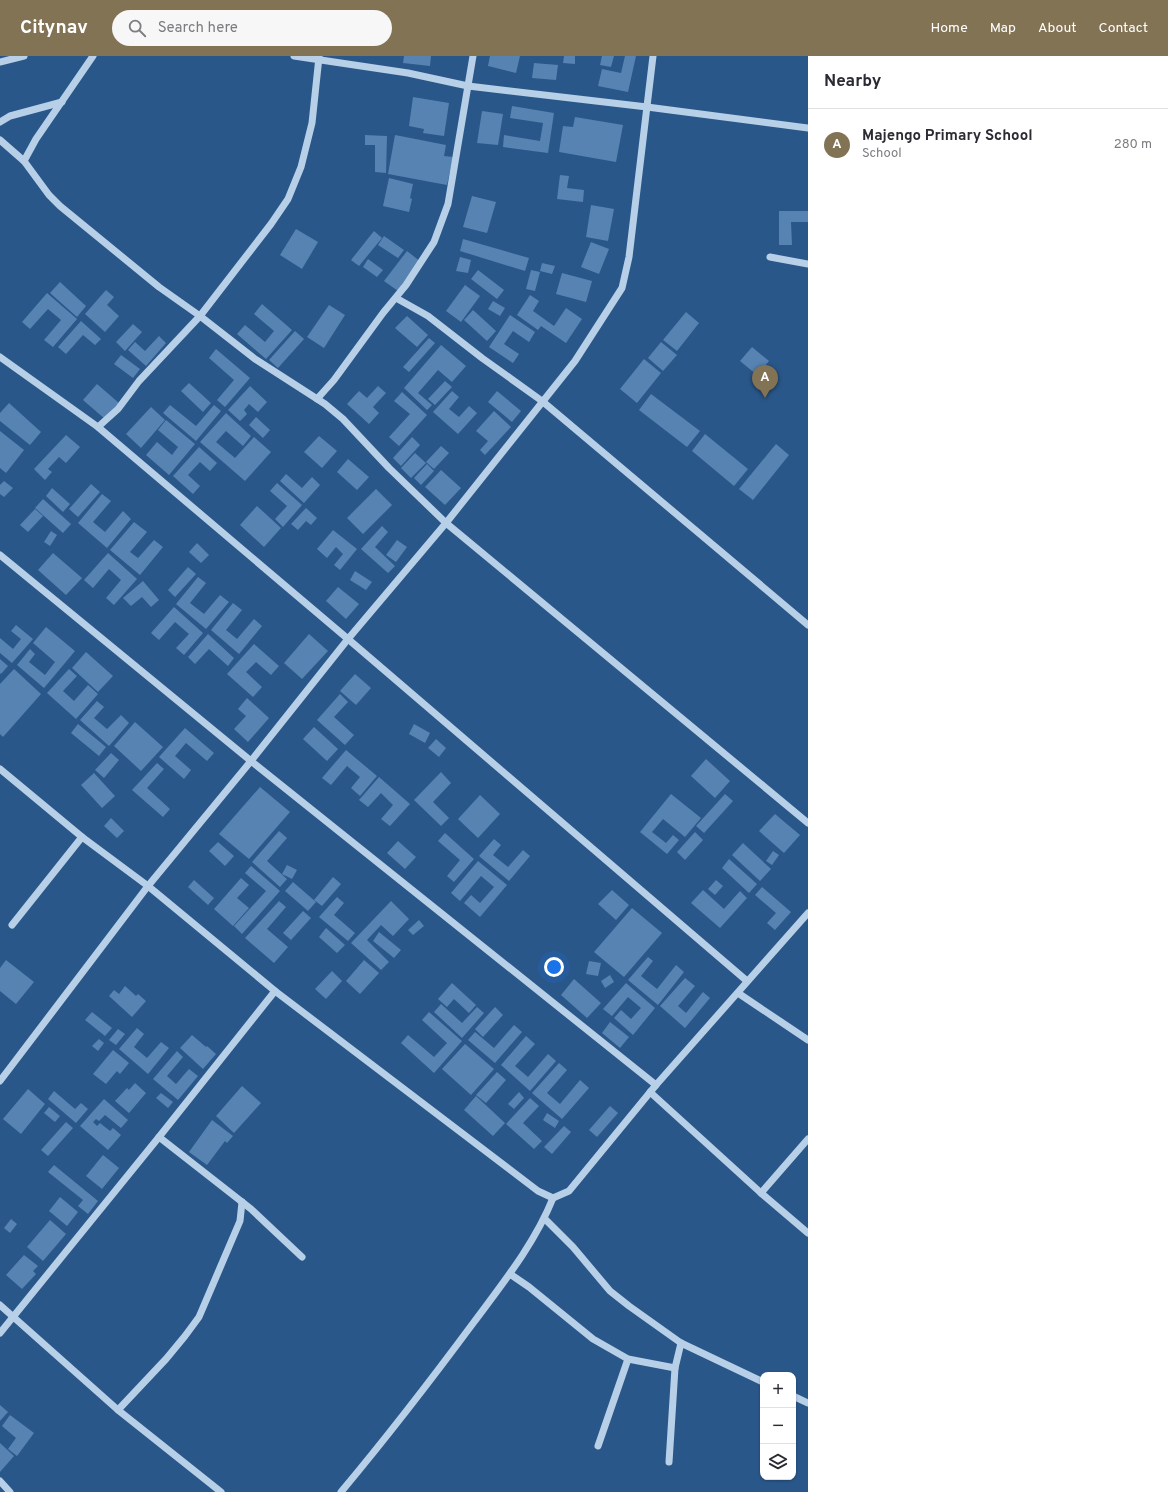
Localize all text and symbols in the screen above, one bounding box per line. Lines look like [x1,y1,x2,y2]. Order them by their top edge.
search box [112,10,392,46]
text: Citynav [20,16,88,40]
icon: search [126,17,148,39]
text: Search here [158,19,238,38]
text: Home [931,20,968,37]
text: Map [990,20,1016,37]
text: About [1038,20,1077,37]
text: Contact [1099,20,1148,37]
text: Nearby [824,71,881,93]
text: Majengo Primary School [862,127,1033,146]
text: A [832,137,842,153]
text: 280 m [1114,137,1152,153]
text: School [862,146,902,162]
pin: A [752,365,778,398]
your location [544,957,564,977]
map controls [760,1372,796,1480]
button: + [760,1372,796,1408]
button: − [760,1408,796,1444]
button: layers [760,1444,796,1480]

